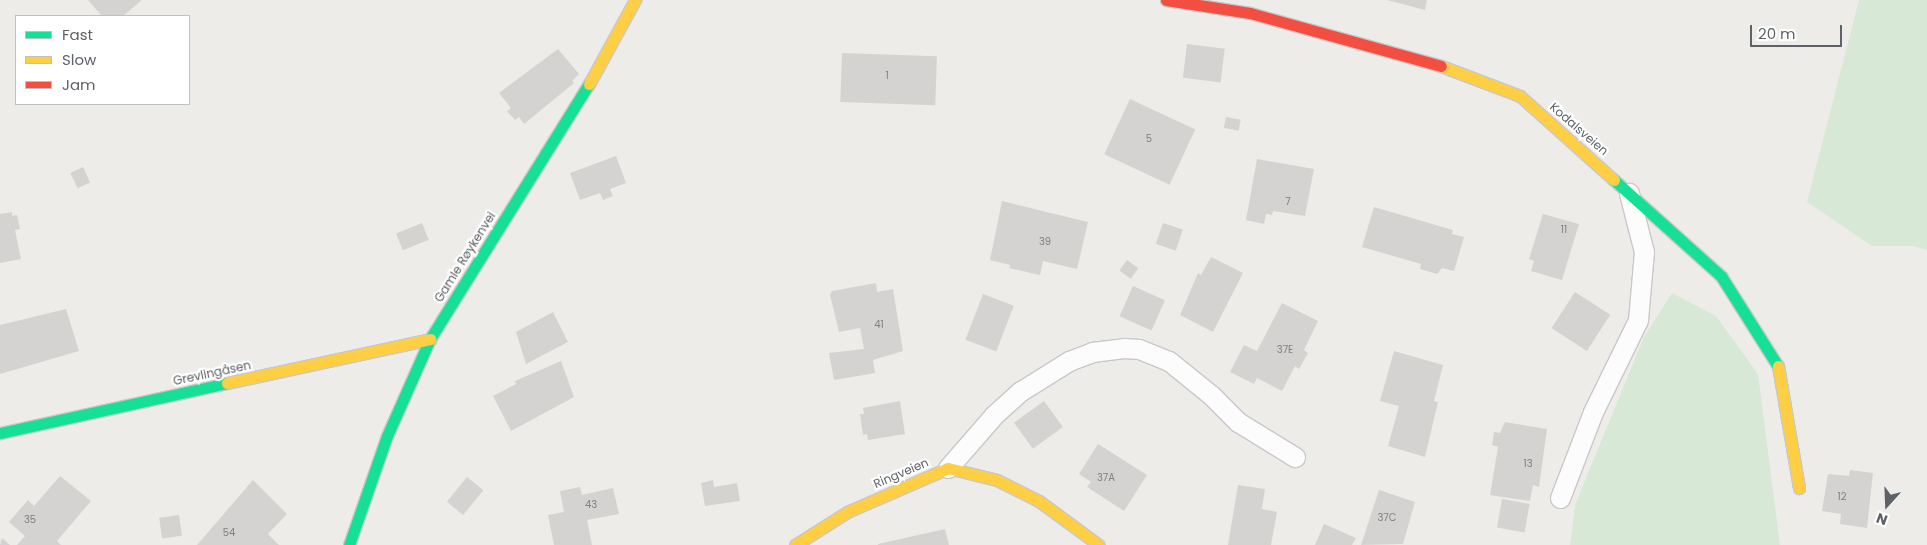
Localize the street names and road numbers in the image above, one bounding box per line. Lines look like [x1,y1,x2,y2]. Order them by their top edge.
street label: Kodalsveien [1547,100,1611,158]
street label: Gamle Røykenvei [431,209,499,305]
street label: Grevlingåsen [172,358,252,388]
street label: Ringveien [871,455,931,491]

